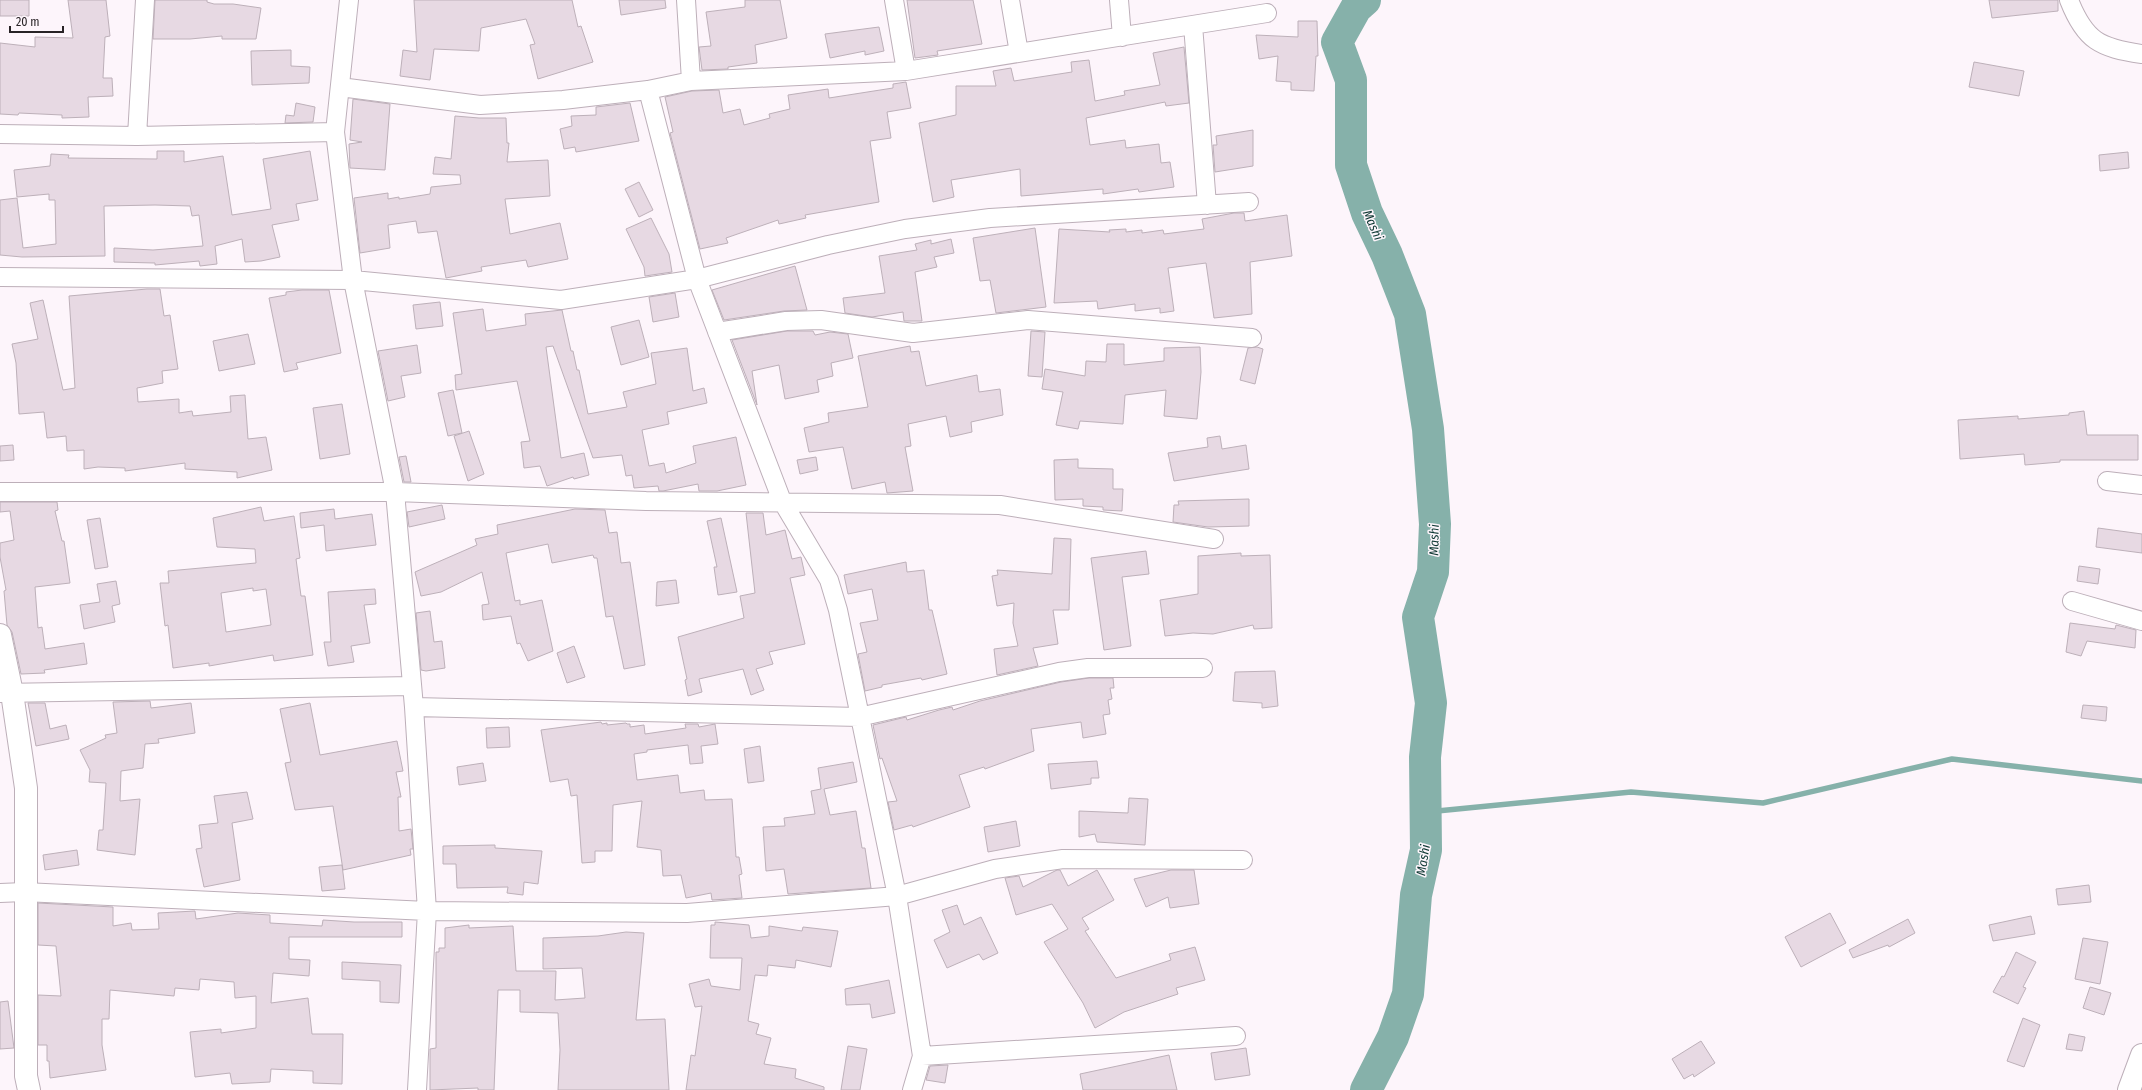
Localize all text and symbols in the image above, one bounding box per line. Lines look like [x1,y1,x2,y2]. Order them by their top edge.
scale bar [10,8,63,34]
text: 20 m [16,15,40,29]
water label: Mashi [1360,208,1387,243]
water label: Mashi [1426,523,1442,556]
water label: Mashi [1413,843,1433,877]

